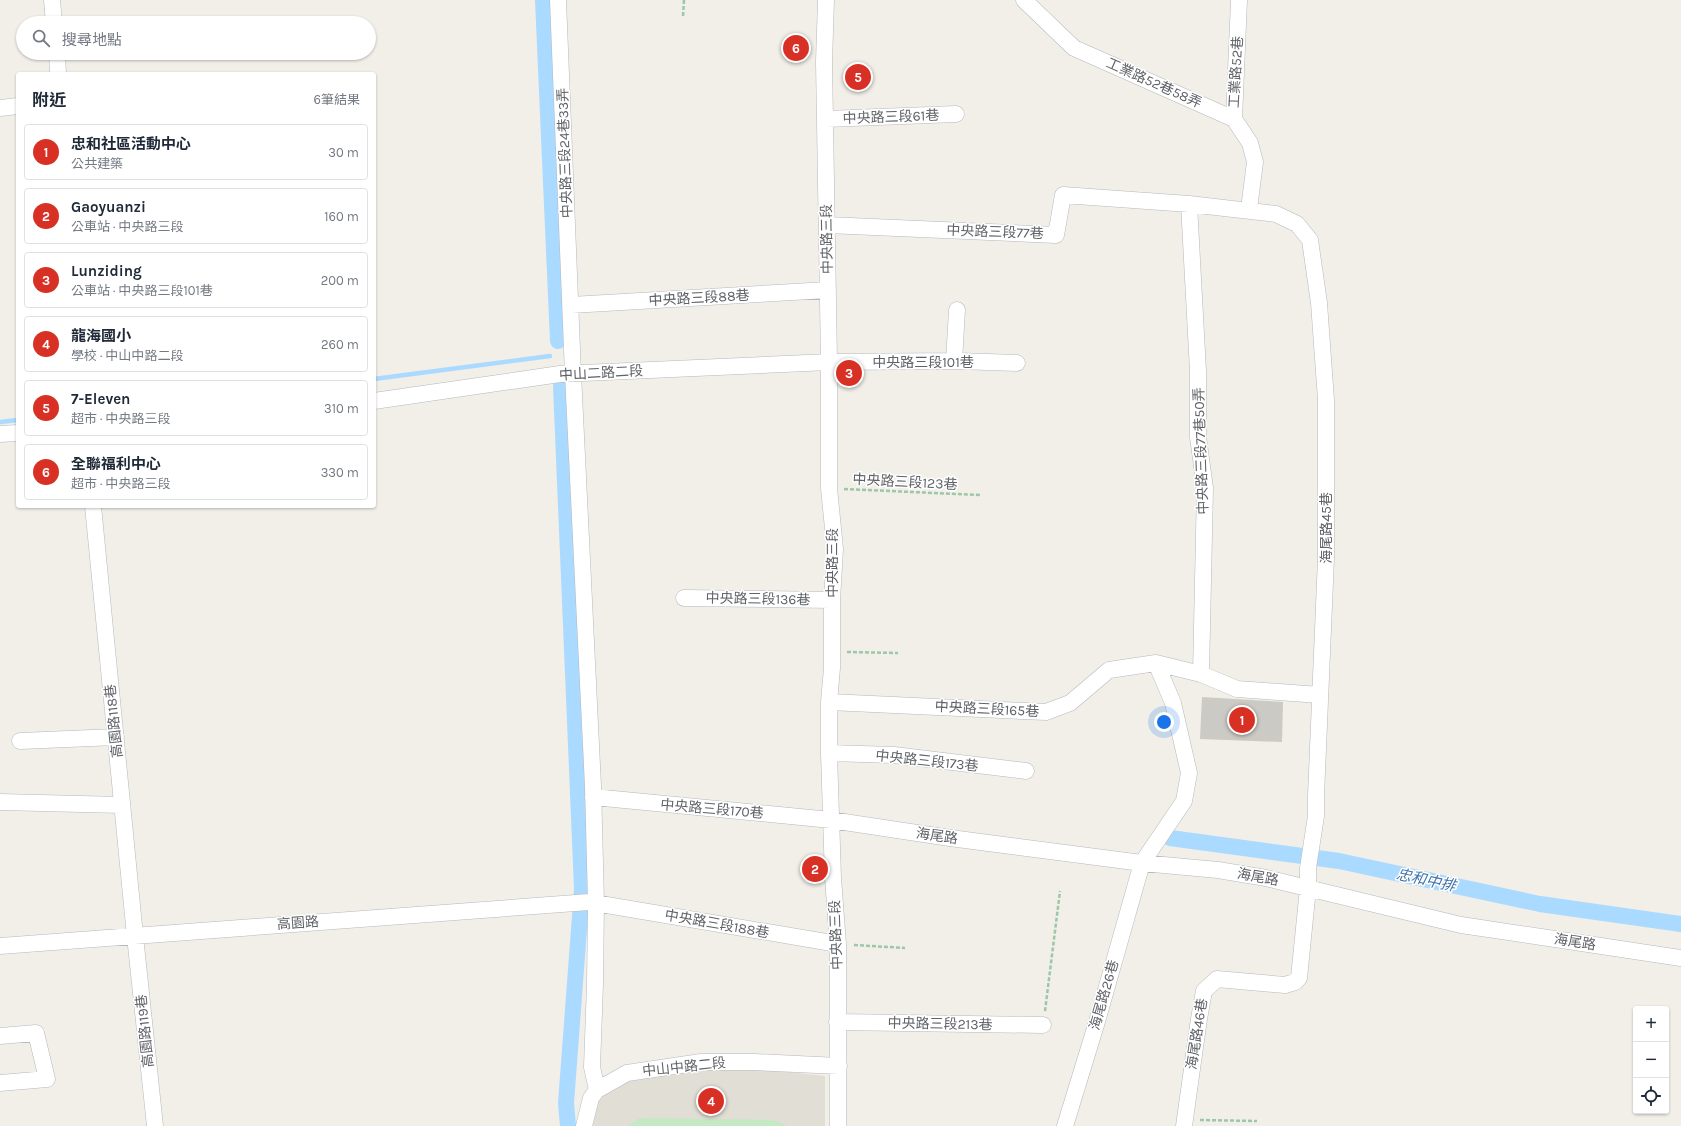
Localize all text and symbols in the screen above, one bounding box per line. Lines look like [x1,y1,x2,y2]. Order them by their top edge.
search box [16,16,376,60]
icon: search [30,27,52,49]
text: 搜尋地點 [62,31,122,49]
pin: 6 [783,33,809,63]
street label: 工業路52巷 [1226,36,1246,108]
street label: 工業路52巷58弄 [1104,54,1204,112]
pin: 5 [845,62,871,92]
street label: 中央路三段24巷33弄 [554,88,576,218]
text: 附近 [32,90,66,110]
text: 6筆結果 [314,92,360,107]
street label: 中央路三段61巷 [842,107,940,127]
text: 忠和社區活動中心 [71,135,191,153]
text: 1 [44,145,48,160]
text: 30 m [328,145,359,160]
text: 公共建築 [71,156,123,171]
text: Gaoyuanzi [71,198,146,216]
street label: 中央路三段 [818,204,836,274]
text: 2 [42,209,50,224]
text: 160 m [324,209,359,224]
text: 公車站 · 中央路三段 [71,219,184,234]
street label: 中央路三段77巷 [946,222,1044,242]
text: Lunziding [71,262,142,280]
text: 3 [42,273,50,288]
text: 200 m [321,273,359,288]
text: 公車站 · 中央路三段101巷 [71,283,213,298]
street label: 中央路三段88巷 [648,287,750,309]
text: 龍海國小 [71,327,131,345]
text: 4 [42,337,50,352]
text: 260 m [321,337,359,352]
text: 學校 · 中山中路二段 [71,348,184,363]
street label: 中央路三段101巷 [872,354,974,371]
pin: 3 [836,358,862,388]
street label: 中山二路二段 [559,362,643,384]
street label: 中央路三段77巷50弄 [1190,387,1212,515]
text: 7-Eleven [71,390,130,408]
text: 5 [42,401,50,416]
text: 310 m [324,401,359,416]
text: 超市 · 中央路三段 [71,411,171,426]
text: 全聯福利中心 [71,455,161,473]
text: 6 [42,465,50,480]
text: 330 m [321,465,359,480]
street label: 中央路三段123巷 [852,471,958,493]
text: 超市 · 中央路三段 [71,476,171,491]
street label: 海尾路45巷 [1318,492,1335,564]
street label: 中央路三段 [824,528,841,598]
street label: 中央路三段136巷 [705,590,811,608]
street label: 高園路118巷 [102,683,126,759]
street label: 中央路三段165巷 [934,698,1040,720]
pin: 1 [1229,705,1255,735]
your location [1154,712,1174,732]
street label: 中央路三段173巷 [875,747,979,775]
street label: 中央路三段170巷 [660,796,764,822]
street label: 海尾路 [915,825,959,847]
pin: 2 [802,854,828,884]
street label: 海尾路 [1236,865,1280,889]
water label: 忠和中排 [1395,865,1459,895]
street label: 中央路三段 [826,900,846,970]
street label: 中央路三段188巷 [663,906,771,942]
street label: 高園路 [276,913,320,933]
street label: 海尾路 [1553,930,1597,954]
street label: 海尾路26巷 [1086,958,1122,1032]
street label: 高園路119巷 [133,994,157,1068]
street label: 海尾路46巷 [1183,997,1211,1071]
map controls [1633,1006,1669,1114]
button: + [1633,1006,1669,1042]
street label: 中央路三段213巷 [887,1015,993,1033]
button: − [1633,1042,1669,1078]
street label: 中山中路二段 [641,1054,727,1080]
button: locate [1633,1078,1669,1114]
pin: 4 [698,1086,724,1116]

